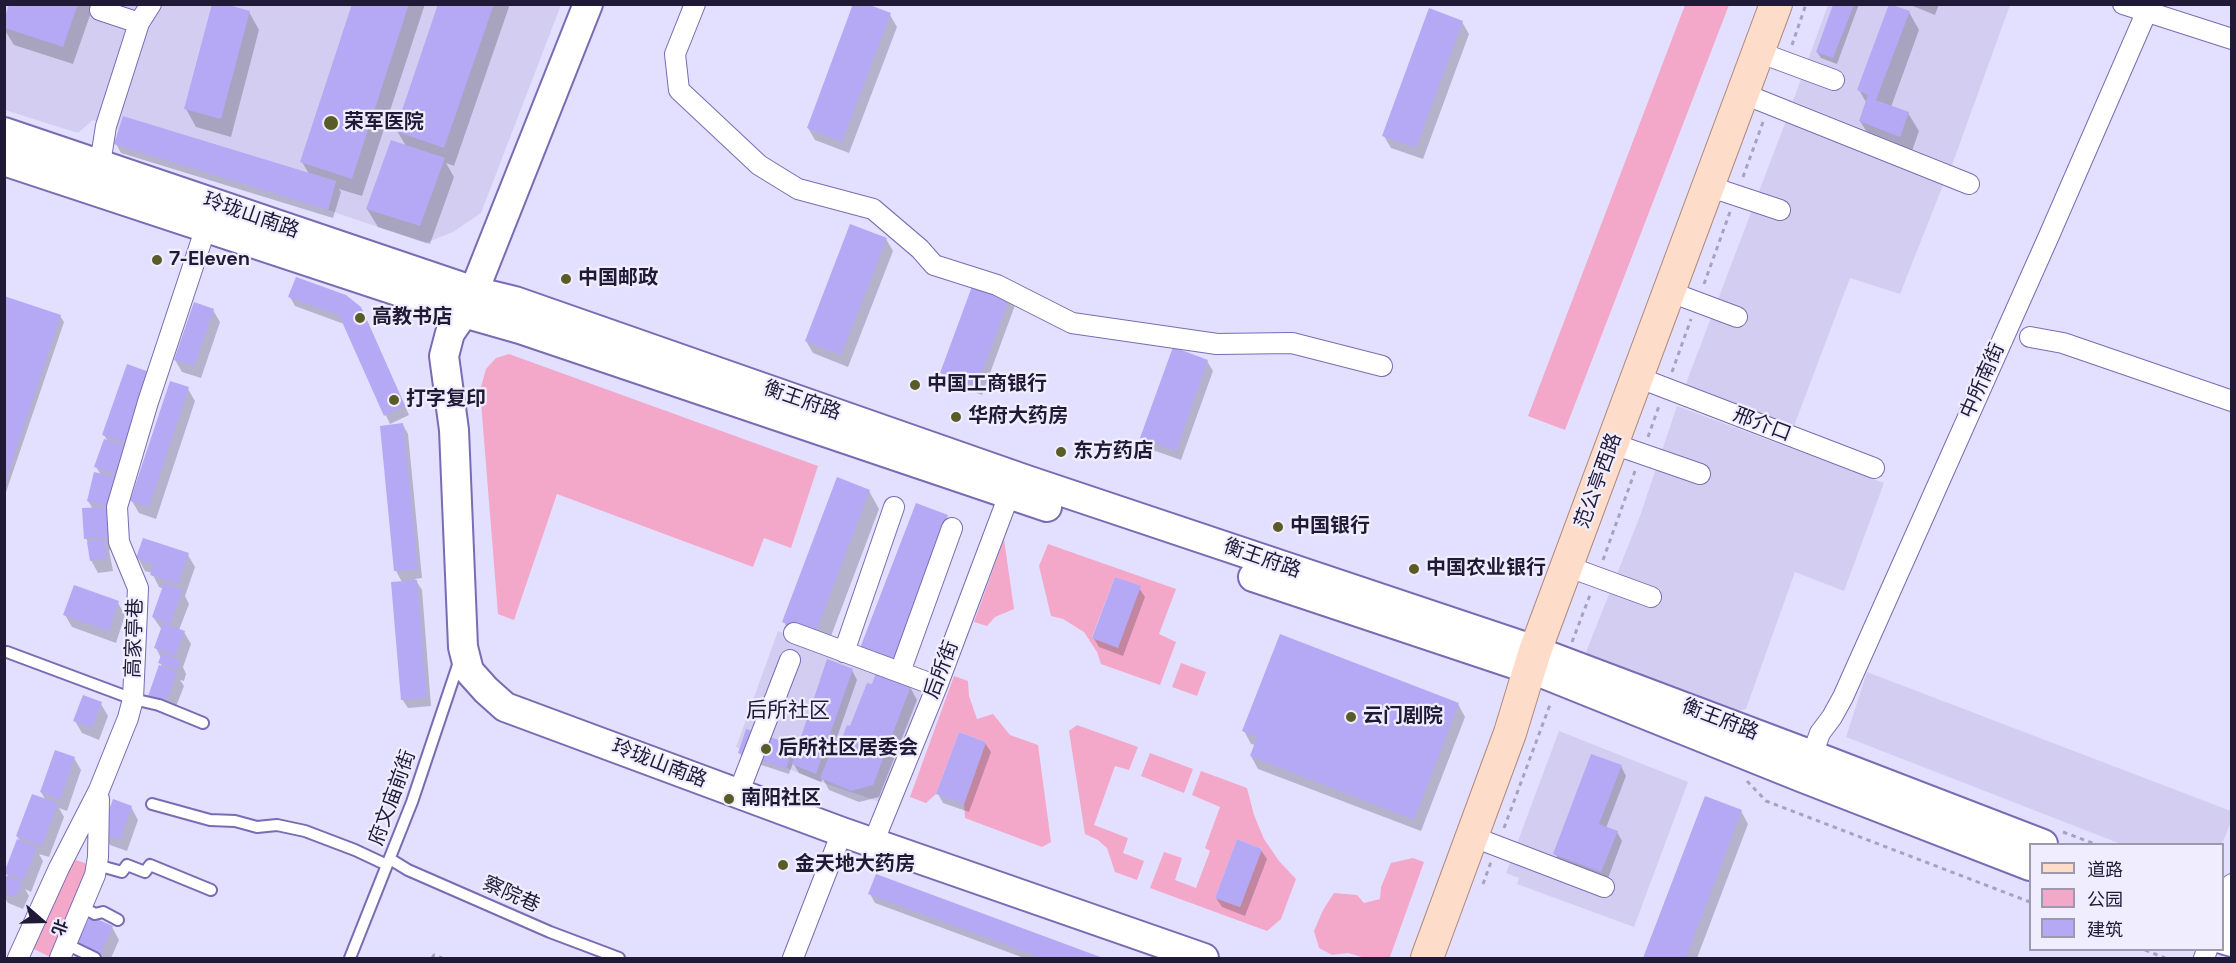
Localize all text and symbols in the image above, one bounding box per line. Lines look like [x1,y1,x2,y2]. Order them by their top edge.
place label: 荣军医院 [344,111,424,135]
marker: 荣军医院 [322,114,340,132]
street label: 玲珑山南路 [200,188,302,244]
place label: 7-Eleven [169,248,250,272]
marker: 7-Eleven [150,253,164,267]
place label: 中国邮政 [578,267,658,291]
marker: 中国邮政 [559,272,573,286]
place label: 高教书店 [372,306,452,330]
marker: 高教书店 [353,311,367,325]
street label: 中所南街 [1956,340,2010,422]
place label: 中国工商银行 [927,373,1047,397]
street label: 衡王府路 [760,377,844,425]
marker: 中国工商银行 [908,378,922,392]
place label: 打字复印 [406,388,486,412]
marker: 打字复印 [387,393,401,407]
street label: 邢介口 [1730,403,1794,447]
place label: 华府大药房 [968,405,1068,429]
marker: 华府大药房 [949,410,963,424]
street label: 范公亭西路 [1571,430,1627,532]
place label: 东方药店 [1073,440,1153,464]
marker: 东方药店 [1054,445,1068,459]
place label: 中国银行 [1290,515,1370,539]
marker: 中国银行 [1271,520,1285,534]
street label: 衡王府路 [1220,535,1304,583]
place label: 中国农业银行 [1426,557,1546,581]
marker: 中国农业银行 [1407,562,1421,576]
street label: 高家亭巷 [122,598,148,678]
street label: 后所街 [920,638,964,702]
street label: 衡王府路 [1678,694,1762,746]
district label: 后所社区 [746,698,830,724]
place label: 云门剧院 [1363,705,1443,729]
marker: 云门剧院 [1344,710,1358,724]
street label: 玲珑山南路 [608,735,710,793]
place label: 后所社区居委会 [778,737,918,761]
marker: 后所社区居委会 [759,742,773,756]
street label: 府文庙前街 [365,747,421,849]
place label: 南阳社区 [741,787,821,811]
marker: 南阳社区 [722,792,736,806]
legend [2029,843,2224,951]
place label: 金天地大药房 [795,853,915,877]
marker: 金天地大药房 [776,858,790,872]
text: 道路 [2087,858,2123,881]
street label: 察院巷 [479,872,543,918]
text: 公园 [2087,888,2123,911]
north arrow [12,891,72,951]
text: 北 [47,916,72,938]
text: 建筑 [2087,918,2123,941]

